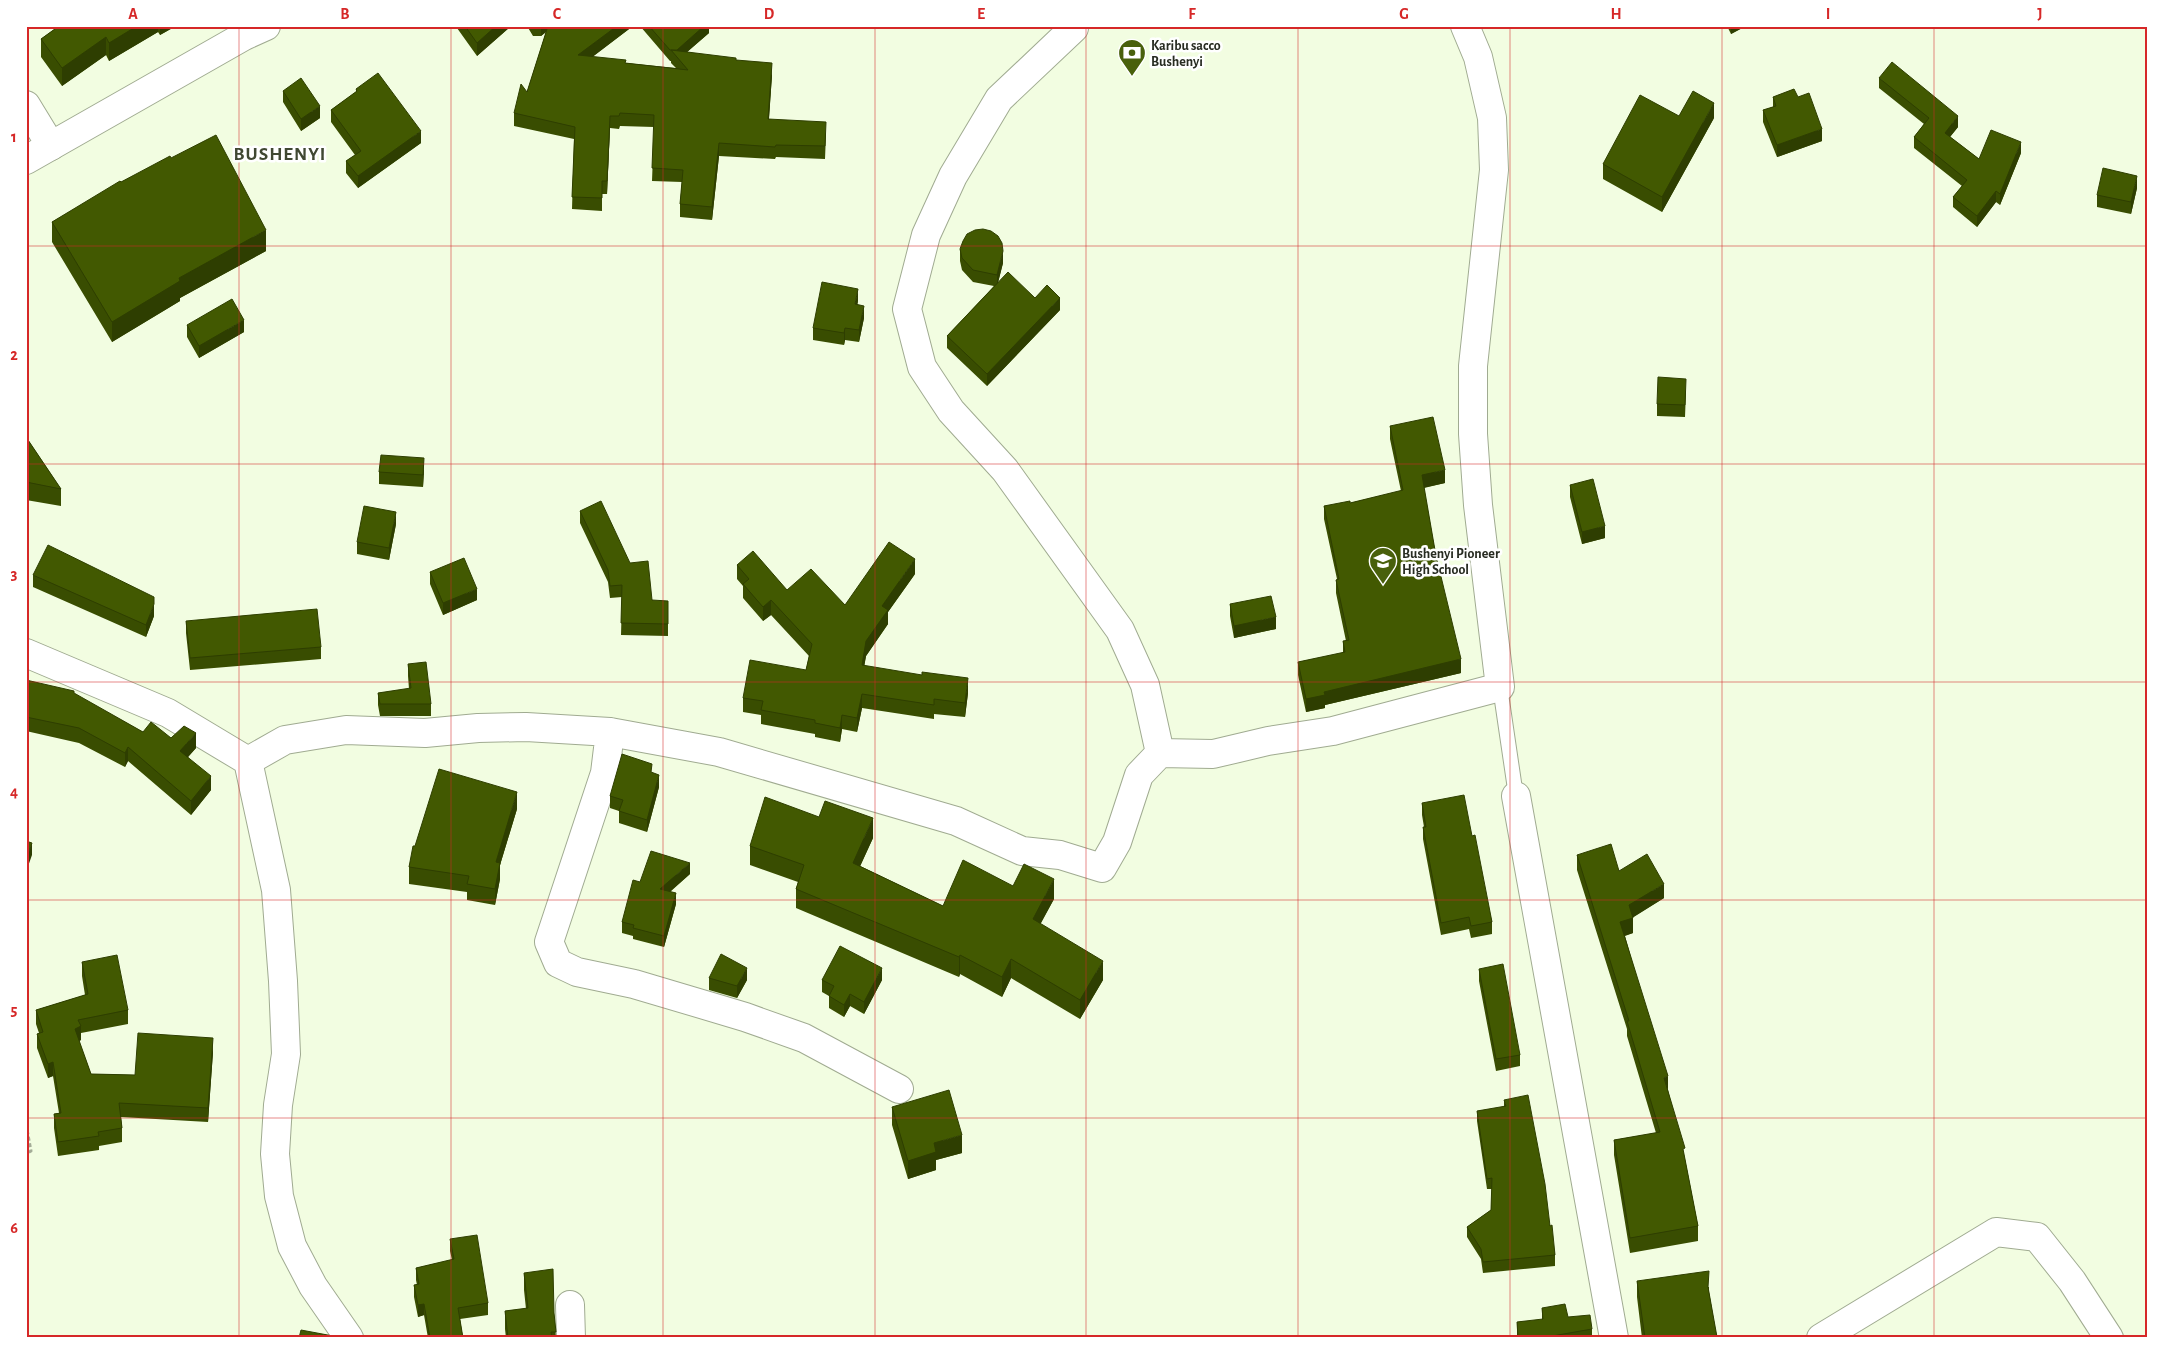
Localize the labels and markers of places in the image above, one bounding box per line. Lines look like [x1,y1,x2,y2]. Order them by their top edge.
bank icon: Karibu sacco Bushenyi [1117,38,1147,77]
place label: Karibu sacco Bushenyi [1151,39,1221,69]
school or university icon: Bushenyi Pioneer High School [1368,546,1398,585]
place label: Bushenyi Pioneer High School [1402,547,1500,577]

